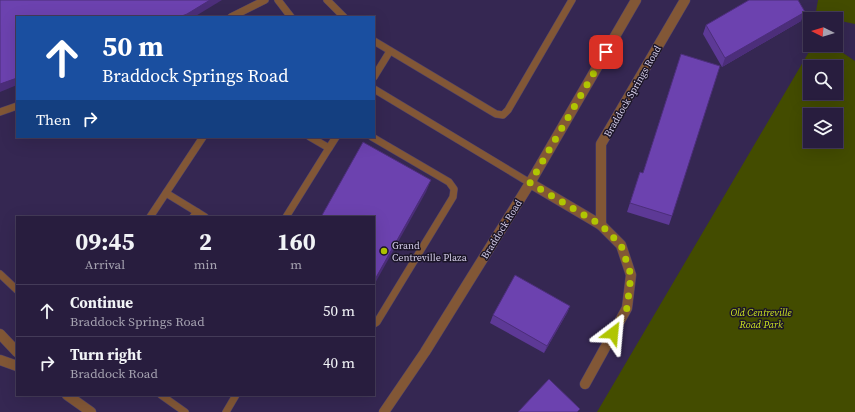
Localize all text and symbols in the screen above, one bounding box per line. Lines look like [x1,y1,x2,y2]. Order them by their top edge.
north arrow [803,12,843,52]
map controls [803,12,843,148]
text: 50 m [102,27,164,65]
icon: ahead [36,32,88,84]
pin [589,35,623,69]
icon: arrive [595,41,617,63]
street label: Braddock Springs Road [601,43,664,139]
button: search [803,60,843,100]
text: Braddock Springs Road [102,63,288,88]
icon: right [79,108,101,130]
button: layers [803,108,843,148]
text: Then [36,109,71,130]
street label: Braddock Road [478,197,525,261]
text: 09:45 [75,225,135,258]
text: 2 [199,225,212,258]
text: 160 [277,225,316,258]
place label: Grand Centreville Plaza [392,239,468,264]
marker: Grand Centreville Plaza [379,246,389,256]
text: Arrival [85,256,125,273]
text: min [194,256,217,273]
text: m [290,256,302,273]
text: Continue [70,292,133,313]
icon: ahead [36,300,58,322]
text: 50 m [323,300,355,321]
park label: Old Centreville Road Park [730,306,792,331]
position arrow [592,312,634,354]
text: Braddock Springs Road [70,313,205,330]
text: Turn right [70,344,142,365]
icon: right [36,352,58,374]
text: 40 m [323,352,355,373]
text: Braddock Road [70,365,158,382]

